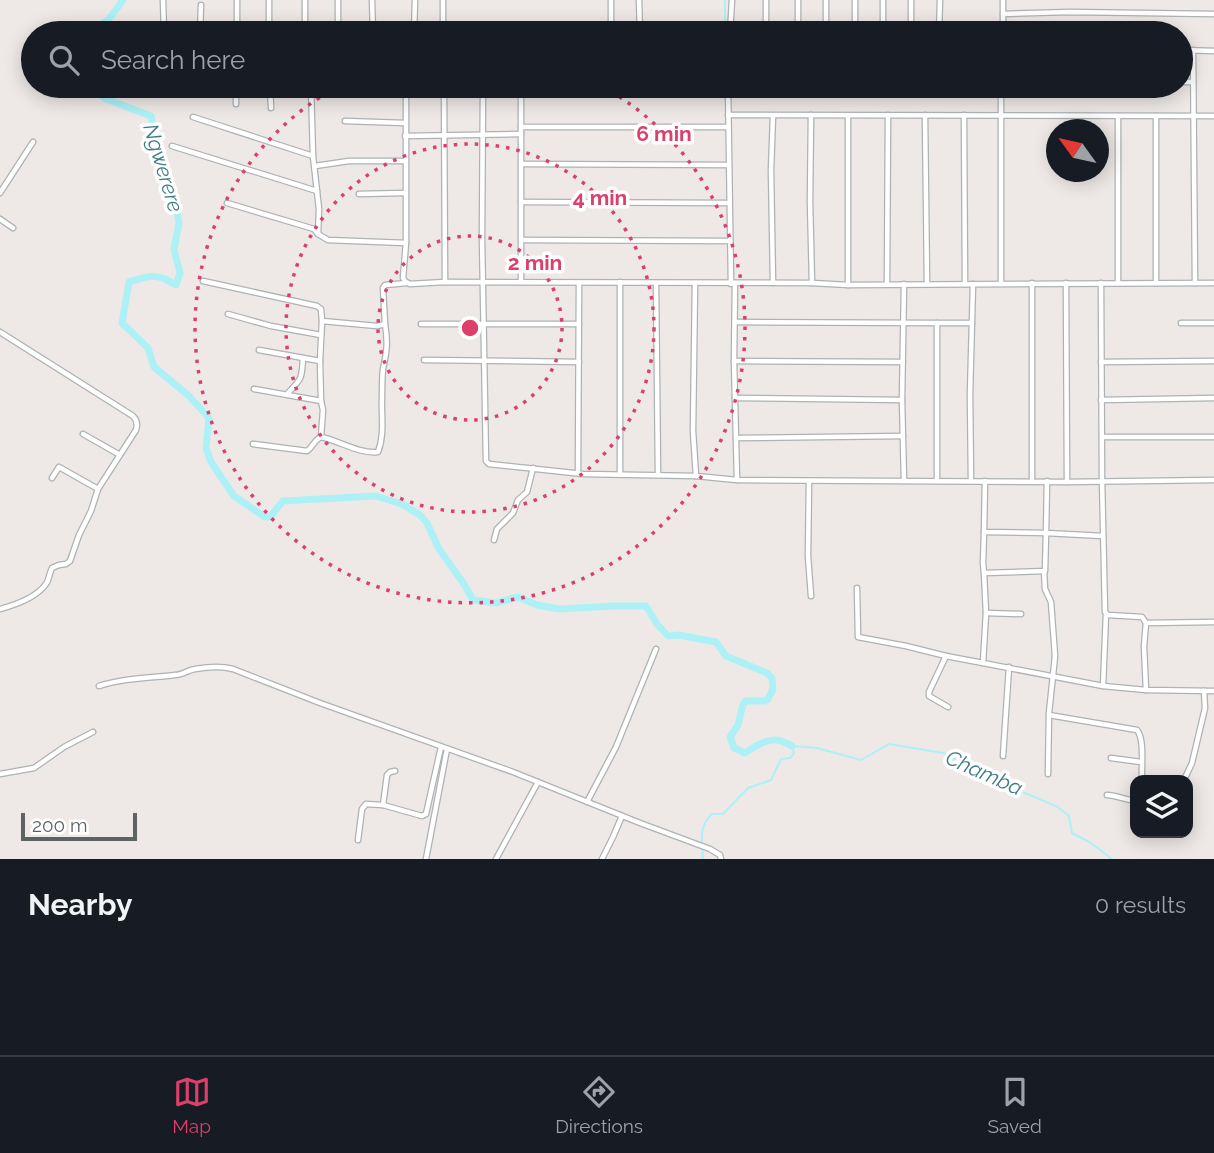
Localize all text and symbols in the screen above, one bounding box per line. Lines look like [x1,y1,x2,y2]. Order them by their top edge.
search box [21,21,1193,98]
icon: search [45,41,83,79]
text: Search here [101,45,245,75]
north arrow [1046,119,1109,182]
water label: Ngwerere [138,121,189,215]
text: 6 min [636,121,692,146]
text: 4 min [573,185,627,210]
text: 2 min [508,250,562,275]
centre of rings [458,316,482,340]
water label: Chamba [942,745,1027,801]
map controls [1130,775,1193,838]
button: layers [1130,775,1193,838]
scale bar [21,810,136,842]
text: 200 m [32,814,87,836]
text: Nearby [28,887,132,922]
text: 0 results [1095,891,1186,918]
tab: Map [172,1073,211,1137]
tab: Directions [555,1073,643,1137]
tab: Saved [987,1073,1042,1137]

